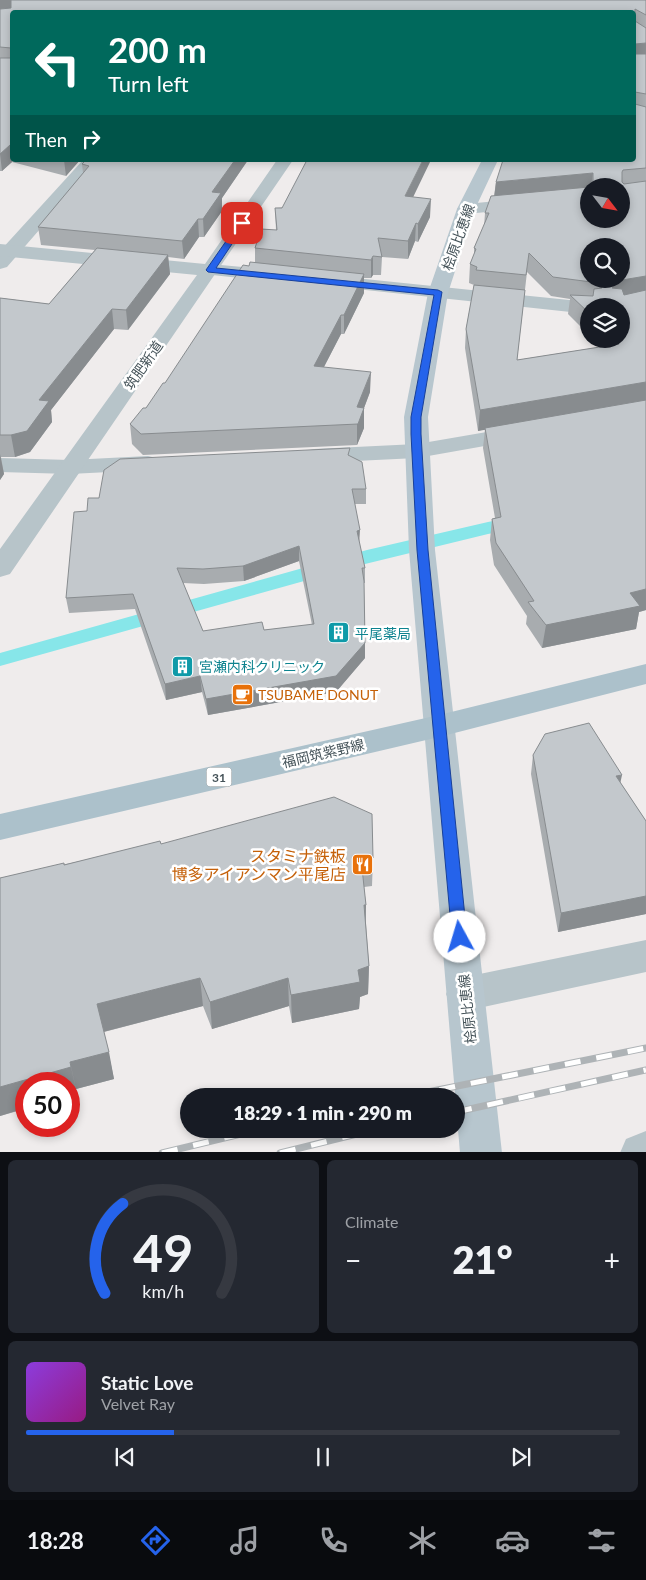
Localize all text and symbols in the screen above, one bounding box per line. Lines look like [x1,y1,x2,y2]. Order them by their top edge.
text: 200 m [108,28,207,70]
icon: left [25,30,90,95]
text: Turn left [108,70,189,97]
icon: right [77,125,105,153]
text: Then [25,128,67,151]
north arrow [580,178,630,228]
map controls [580,178,630,348]
street label: 桧原比恵線 [438,201,478,273]
pin [221,202,263,244]
icon: arrive [228,209,256,237]
button: search [580,238,630,288]
button: layers [580,298,630,348]
street label: 筑肥新道 [120,337,166,393]
building icon: 平尾薬局 [327,621,351,645]
place label: 平尾薬局 [355,625,411,642]
building icon: 宮瀬内科クリニック [171,654,195,678]
place label: 宮瀬内科クリニック [199,658,325,675]
cafe icon: TSUBAME DONUT [230,682,254,706]
place label: TSUBAME DONUT [258,686,379,703]
street label: 福岡筑紫野線 [280,735,366,771]
road number: 31 [206,768,232,786]
place label: スタミナ鉄板 博多アイアンマン平尾店 [171,846,346,883]
restaurant icon: スタミナ鉄板 博多アイアンマン平尾店 [350,852,374,876]
position arrow [433,910,485,962]
street label: 桧原比恵線 [455,973,479,1045]
speed limit sign: 50 [15,1072,80,1137]
text: 18:29 · 1 min · 290 m [233,1101,412,1124]
text: Climate [345,1212,398,1231]
text: 49 [133,1221,194,1283]
text: 21° [453,1236,512,1282]
text: − [345,1243,361,1277]
text: + [604,1243,620,1277]
text: km/h [143,1280,184,1302]
text: Static Love [101,1371,193,1394]
text: Velvet Ray [101,1394,175,1413]
icon: previous [111,1443,139,1471]
icon: pause [309,1443,337,1471]
icon: next [507,1443,535,1471]
icon: directions [138,1523,173,1558]
icon: music [227,1523,262,1558]
icon: phone [316,1523,351,1558]
icon: climate [405,1523,440,1558]
icon: car [495,1523,530,1558]
icon: filters [584,1523,619,1558]
text: 18:28 [27,1527,84,1554]

